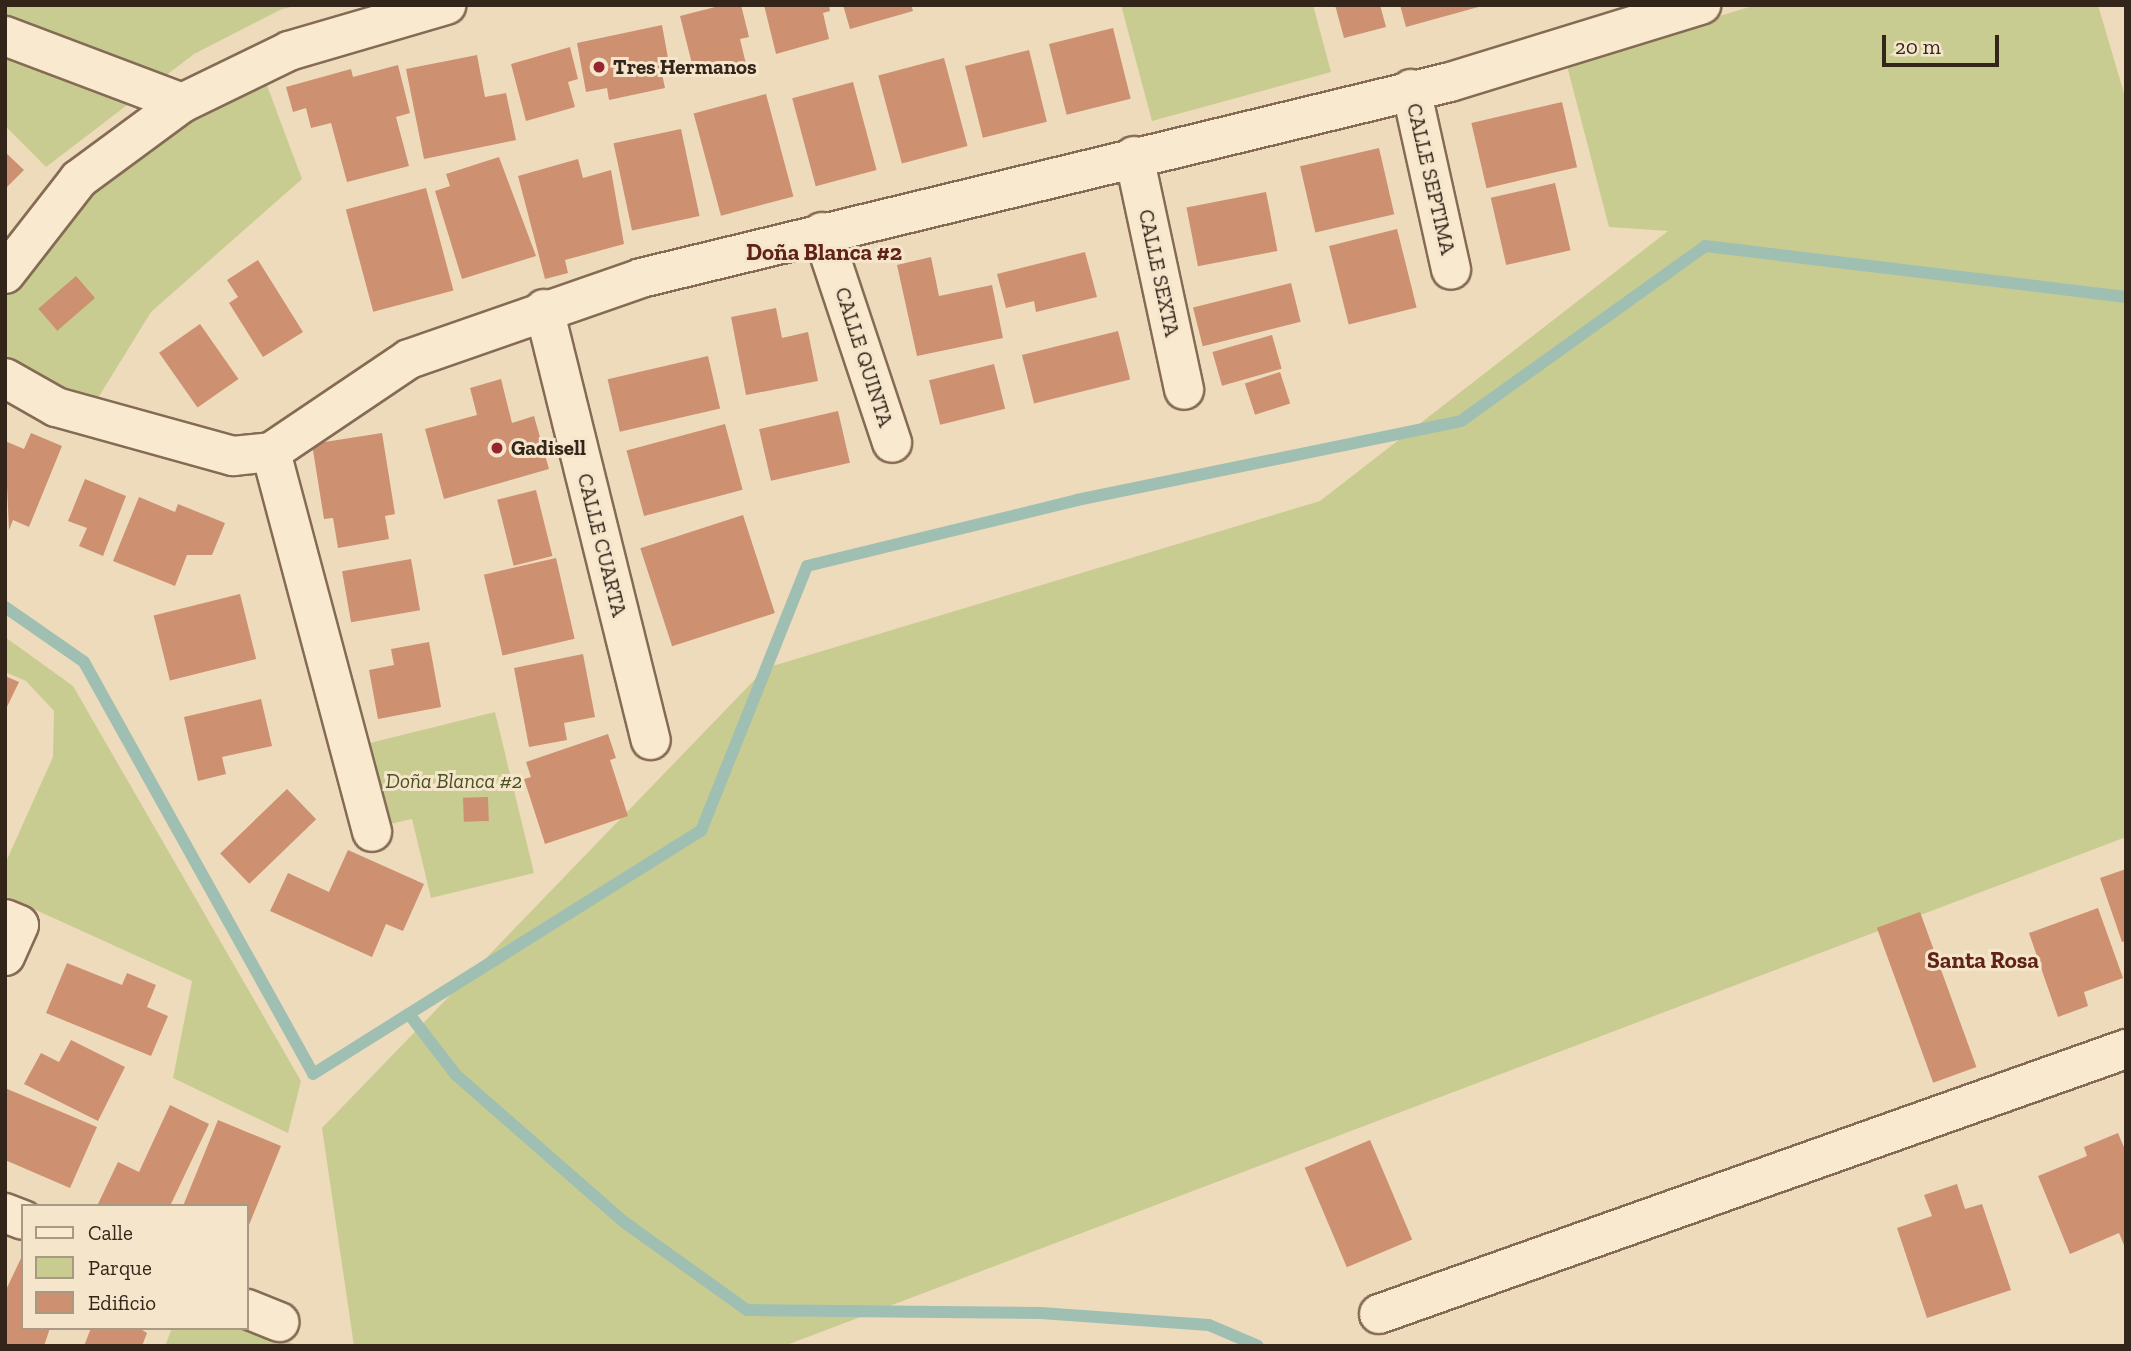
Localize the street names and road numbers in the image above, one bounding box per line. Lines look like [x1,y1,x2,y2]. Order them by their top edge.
street label: CALLE SEPTIMA [1401,101,1461,257]
street label: CALLE SEXTA [1133,207,1185,339]
street label: CALLE QUINTA [830,284,898,430]
street label: CALLE CUARTA [572,471,632,619]

